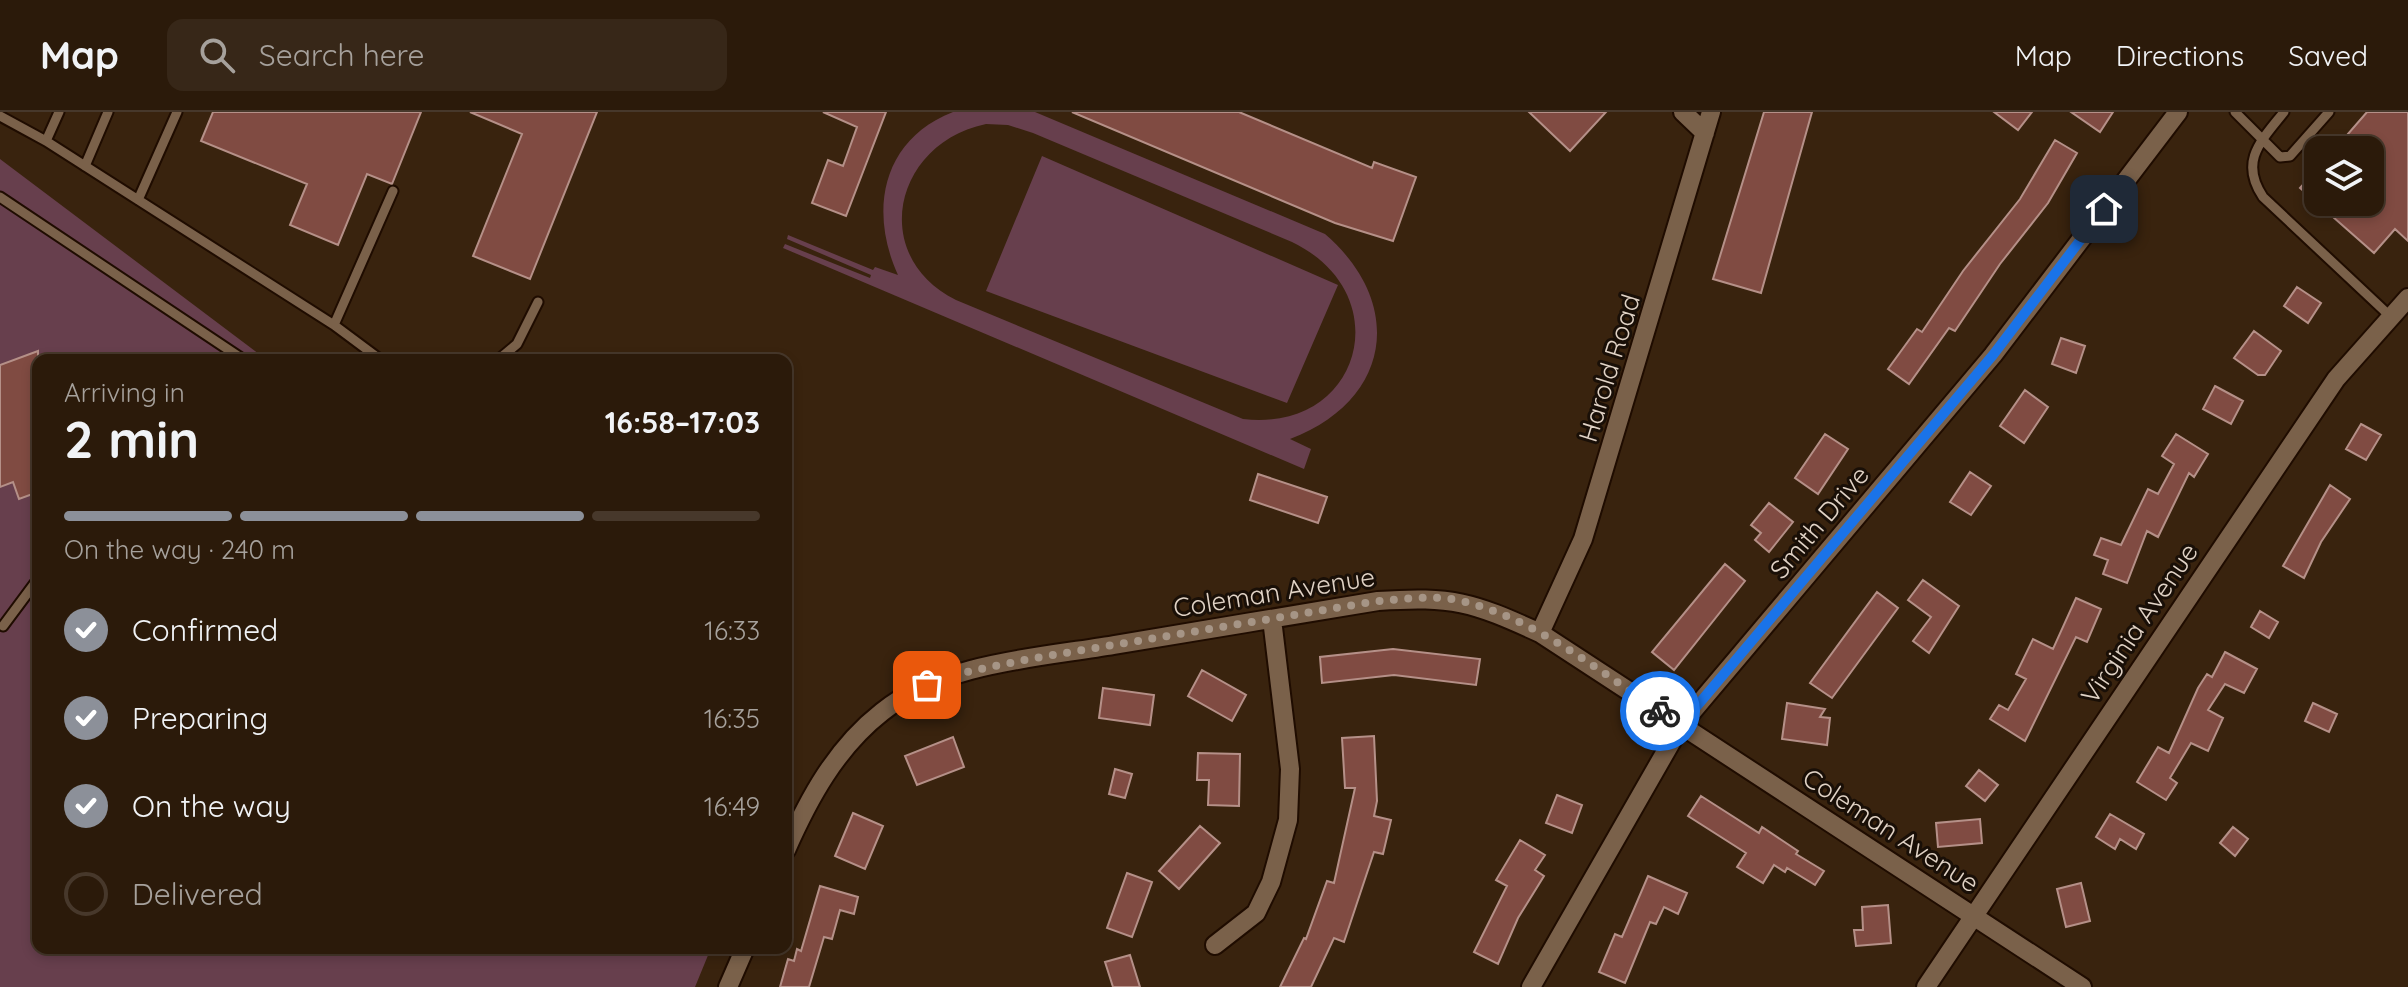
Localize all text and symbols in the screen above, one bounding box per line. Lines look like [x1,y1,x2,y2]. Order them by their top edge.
search box [167,19,727,91]
text: Map [40,31,119,79]
icon: search [195,33,239,77]
text: Search here [259,36,424,74]
text: Map [2015,38,2072,73]
text: Directions [2116,38,2244,73]
text: Saved [2288,38,2368,73]
map controls [2304,136,2384,216]
button: layers [2304,136,2384,216]
pin [2070,175,2138,243]
icon: home [2082,187,2126,231]
street label: Harold Road [1571,290,1647,446]
text: Arriving in [64,376,185,409]
text: 16:58–17:03 [605,403,760,441]
text: 2 min [64,406,199,471]
street label: Smith Drive [1762,459,1876,585]
text: On the way · 240 m [64,533,295,566]
street label: Virginia Avenue [2073,536,2205,710]
street label: Coleman Avenue [1171,560,1377,624]
icon: check [64,608,108,652]
text: Confirmed [132,611,278,649]
text: 16:33 [704,614,760,647]
pin [893,651,961,719]
icon: bag [905,663,949,707]
courier [1620,671,1700,751]
icon: bike [1638,689,1682,733]
icon: check [64,696,108,740]
text: Preparing [132,699,268,737]
text: 16:35 [704,702,760,735]
street label: Coleman Avenue [1797,761,1985,899]
icon: check [64,784,108,828]
text: On the way [132,787,291,825]
text: 16:49 [704,790,760,823]
text: Delivered [132,875,263,913]

